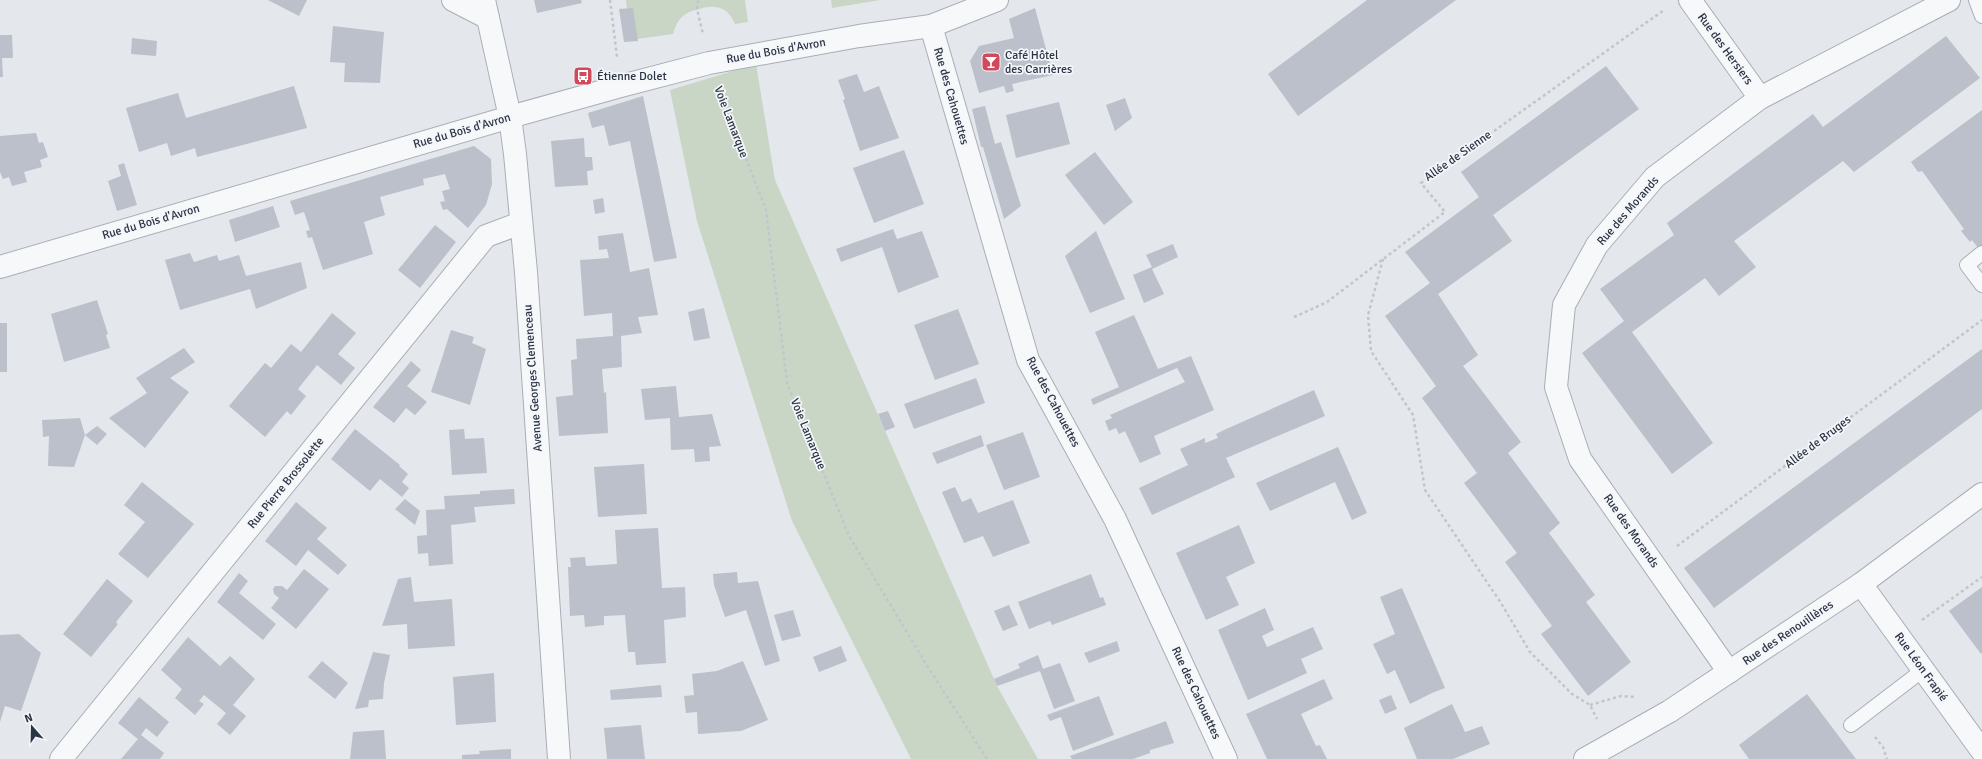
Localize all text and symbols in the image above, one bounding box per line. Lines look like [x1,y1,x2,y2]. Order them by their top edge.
street label: Rue des Hersiers [1694,10,1756,88]
street label: Rue du Bois d'Avron [725,35,827,67]
street label: Rue des Cahouettes [930,46,972,146]
place label: Café Hôtel des Carrières [1005,48,1072,77]
bar icon: Café Hôtel des Carrières [980,51,1002,73]
bus stop icon: Étienne Dolet [572,65,594,87]
place label: Étienne Dolet [597,69,667,84]
street label: Voie Lamarque [710,84,752,160]
street label: Rue du Bois d'Avron [412,110,512,152]
street label: Allée de Sienne [1421,127,1495,185]
street label: Rue des Morands [1594,173,1662,249]
street label: Rue du Bois d'Avron [101,201,201,243]
street label: Avenue Georges Clemenceau [520,304,546,452]
street label: Rue des Cahouettes [1023,354,1083,450]
street label: Voie Lamarque [787,396,829,472]
street label: Allée de Bruges [1782,412,1854,472]
street label: Rue Pierre Brossolette [244,434,328,532]
street label: Rue des Morands [1600,491,1662,571]
street label: Rue des Renouillères [1740,597,1836,669]
street label: Rue Léon Frapié [1891,630,1951,704]
street label: Rue des Cahouettes [1168,644,1224,742]
north arrow [12,707,52,747]
text: N [23,711,35,725]

